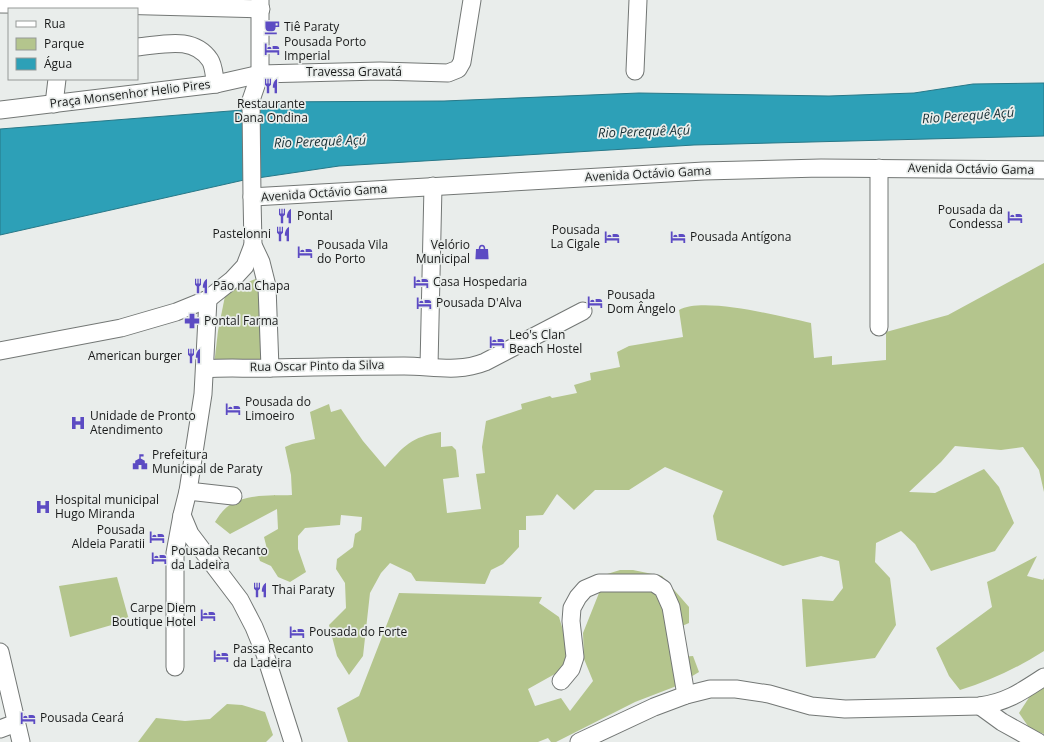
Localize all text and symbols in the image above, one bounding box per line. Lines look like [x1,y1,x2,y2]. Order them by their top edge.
legend [8,8,138,80]
text: Rua [44,15,65,32]
cafe icon: Tiê Paraty [263,18,281,36]
place label: Tiê Paraty [284,18,340,35]
place label: Pousada Porto Imperial [284,33,366,64]
text: Parque [44,35,84,52]
hotel icon: Pousada Porto Imperial [263,40,281,58]
text: Água [44,55,72,72]
street label: Travessa Gravatá [306,63,402,80]
street label: Praça Monsenhor Helio Pires [49,75,212,112]
restaurant icon: Restaurante Dana Ondina [262,77,280,95]
place label: Restaurante Dana Ondina [234,95,308,126]
water label: Rio Perequê Açú [921,103,1015,127]
water label: Rio Perequê Açú [598,120,691,142]
water label: Rio Perequê Açú [274,130,367,152]
street label: Avenida Octávio Gama [908,159,1034,178]
street label: Avenida Octávio Gama [584,162,712,185]
street label: Avenida Octávio Gama [260,180,388,205]
place label: Pousada da Condessa [938,201,1003,232]
restaurant icon: Pontal [276,207,294,225]
place label: Pontal [297,207,333,224]
hotel icon: Pousada da Condessa [1006,208,1024,226]
place label: Pousada La Cigale [550,221,600,252]
place label: Pastelonni [212,225,271,242]
restaurant icon: Pastelonni [274,225,292,243]
hotel icon: Pousada La Cigale [603,228,621,246]
hotel icon: Pousada Antígona [669,228,687,246]
place label: Pousada Antígona [690,228,791,245]
place label: Pousada Vila do Porto [317,236,388,267]
place label: Velório Municipal [416,236,470,267]
hotel icon: Pousada Vila do Porto [296,243,314,261]
shop icon: Velório Municipal [473,243,491,261]
hotel icon: Casa Hospedaria [412,273,430,291]
place label: Casa Hospedaria [433,273,527,290]
restaurant icon: Pão na Chapa [192,277,210,295]
place label: Pão na Chapa [213,277,290,294]
place label: Pousada Dom Ângelo [607,286,676,317]
hotel icon: Pousada Dom Ângelo [586,293,604,311]
hotel icon: Pousada D'Alva [415,294,433,312]
place label: Pousada D'Alva [436,294,522,311]
pharmacy icon: Pontal Farma [183,312,201,330]
place label: Pontal Farma [204,312,278,329]
place label: Leo's Clan Beach Hostel [509,326,582,357]
hotel icon: Leo's Clan Beach Hostel [488,333,506,351]
place label: American burger [88,347,182,364]
restaurant icon: American burger [185,347,203,365]
street label: Rua Oscar Pinto da Silva [250,356,384,375]
place label: Pousada do Limoeiro [245,393,311,424]
hotel icon: Pousada do Limoeiro [224,400,242,418]
place label: Unidade de Pronto Atendimento [90,407,196,438]
hospital icon: Unidade de Pronto Atendimento [69,414,87,432]
place label: Prefeitura Municipal de Paraty [152,446,263,477]
public building icon: Prefeitura Municipal de Paraty [131,453,149,471]
place label: Hospital municipal Hugo Miranda [55,491,159,522]
hospital icon: Hospital municipal Hugo Miranda [34,498,52,516]
place label: Pousada Aldeia Paratii [72,521,145,552]
hotel icon: Pousada Aldeia Paratii [148,528,166,546]
place label: Pousada Recanto da Ladeira [171,542,268,573]
hotel icon: Pousada Recanto da Ladeira [150,549,168,567]
restaurant icon: Thai Paraty [251,581,269,599]
place label: Thai Paraty [272,581,336,598]
place label: Carpe Diem Boutique Hotel [112,599,196,630]
hotel icon: Carpe Diem Boutique Hotel [199,606,217,624]
hotel icon: Pousada do Forte [288,623,306,641]
place label: Pousada do Forte [309,623,408,640]
place label: Passa Recanto da Ladeira [233,640,314,671]
hotel icon: Passa Recanto da Ladeira [212,647,230,665]
hotel icon: Pousada Ceará [19,709,37,727]
place label: Pousada Ceará [40,709,124,726]

